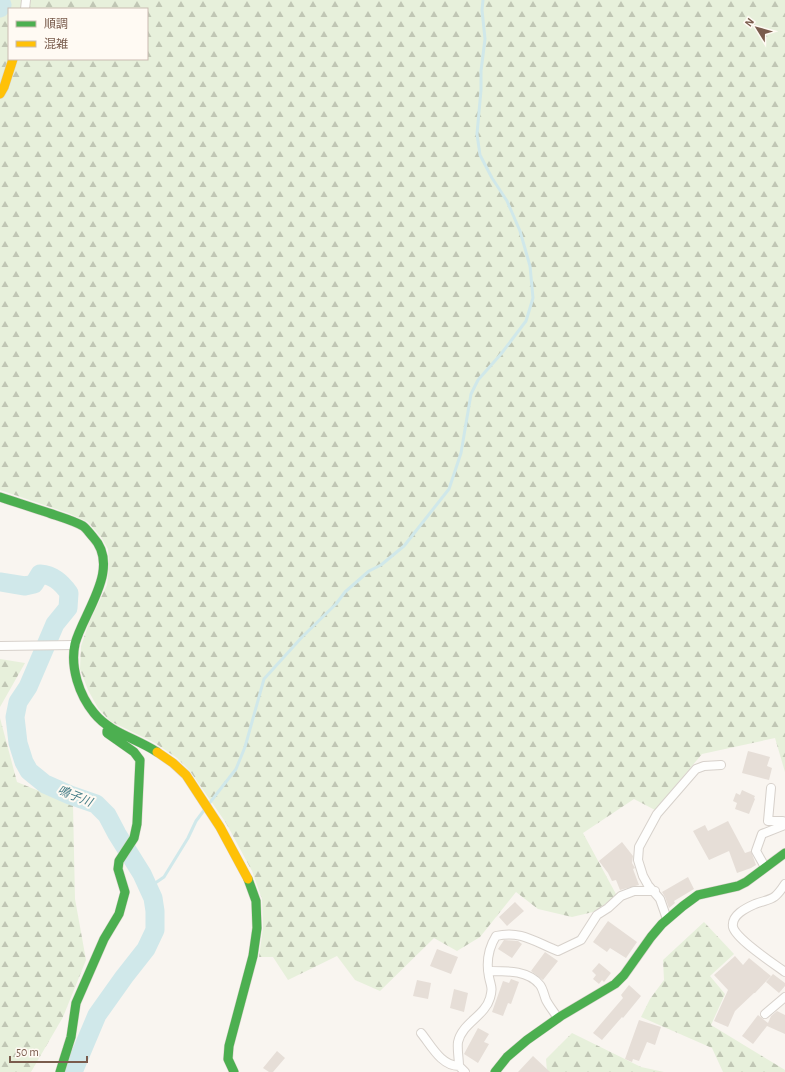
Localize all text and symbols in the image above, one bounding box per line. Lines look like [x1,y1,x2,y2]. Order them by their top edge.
legend [8,8,148,60]
north arrow [737,8,777,48]
text: N [743,16,756,29]
text: 順調 [44,18,68,30]
text: 混雑 [44,37,68,50]
water label: 鳴子川 [56,783,96,809]
scale bar [10,1038,87,1064]
text: 50 m [16,1046,39,1058]

